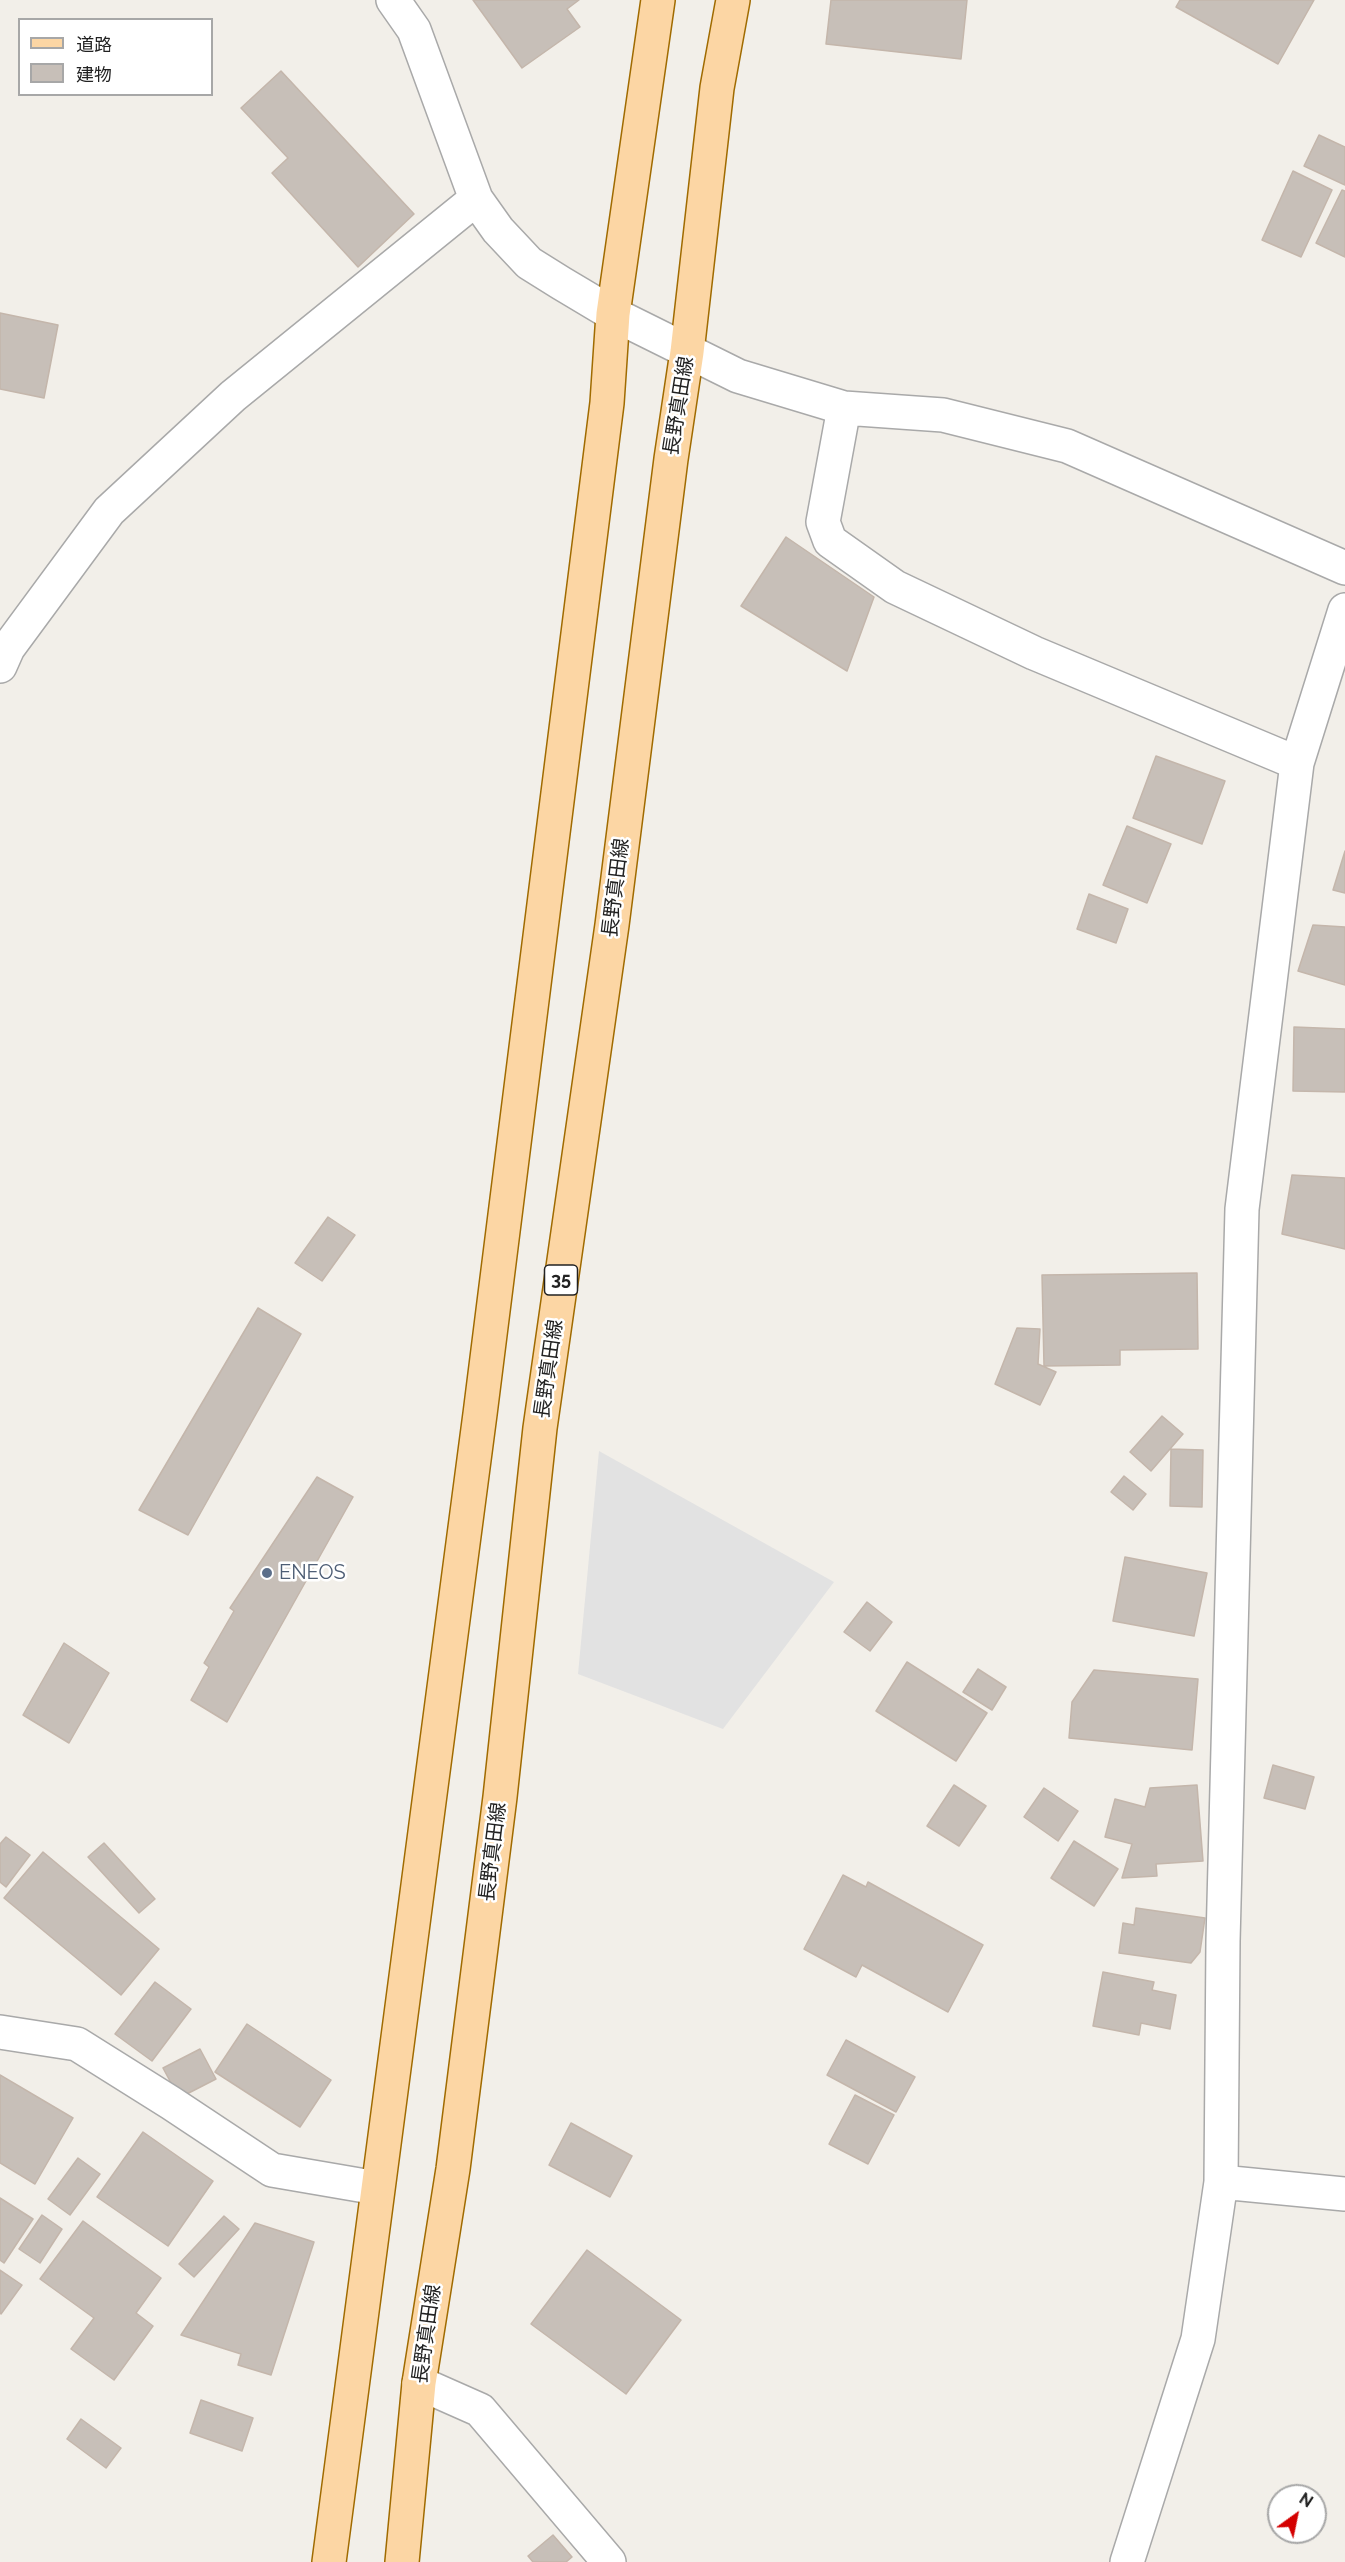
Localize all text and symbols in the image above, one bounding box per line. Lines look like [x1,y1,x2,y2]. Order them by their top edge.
legend [18,18,213,96]
text: 道路 [76,34,112,55]
text: 建物 [76,64,112,85]
street label: 長野真田線 [659,355,699,457]
street label: 長野真田線 [598,837,634,939]
road number: 35 [544,1265,578,1295]
street label: 長野真田線 [530,1318,568,1420]
place label: ENEOS [279,1561,346,1585]
marker: ENEOS [260,1566,274,1580]
street label: 長野真田線 [475,1801,511,1903]
street label: 長野真田線 [408,2283,446,2385]
north arrow [1267,2484,1327,2544]
text: N [1296,2489,1316,2511]

